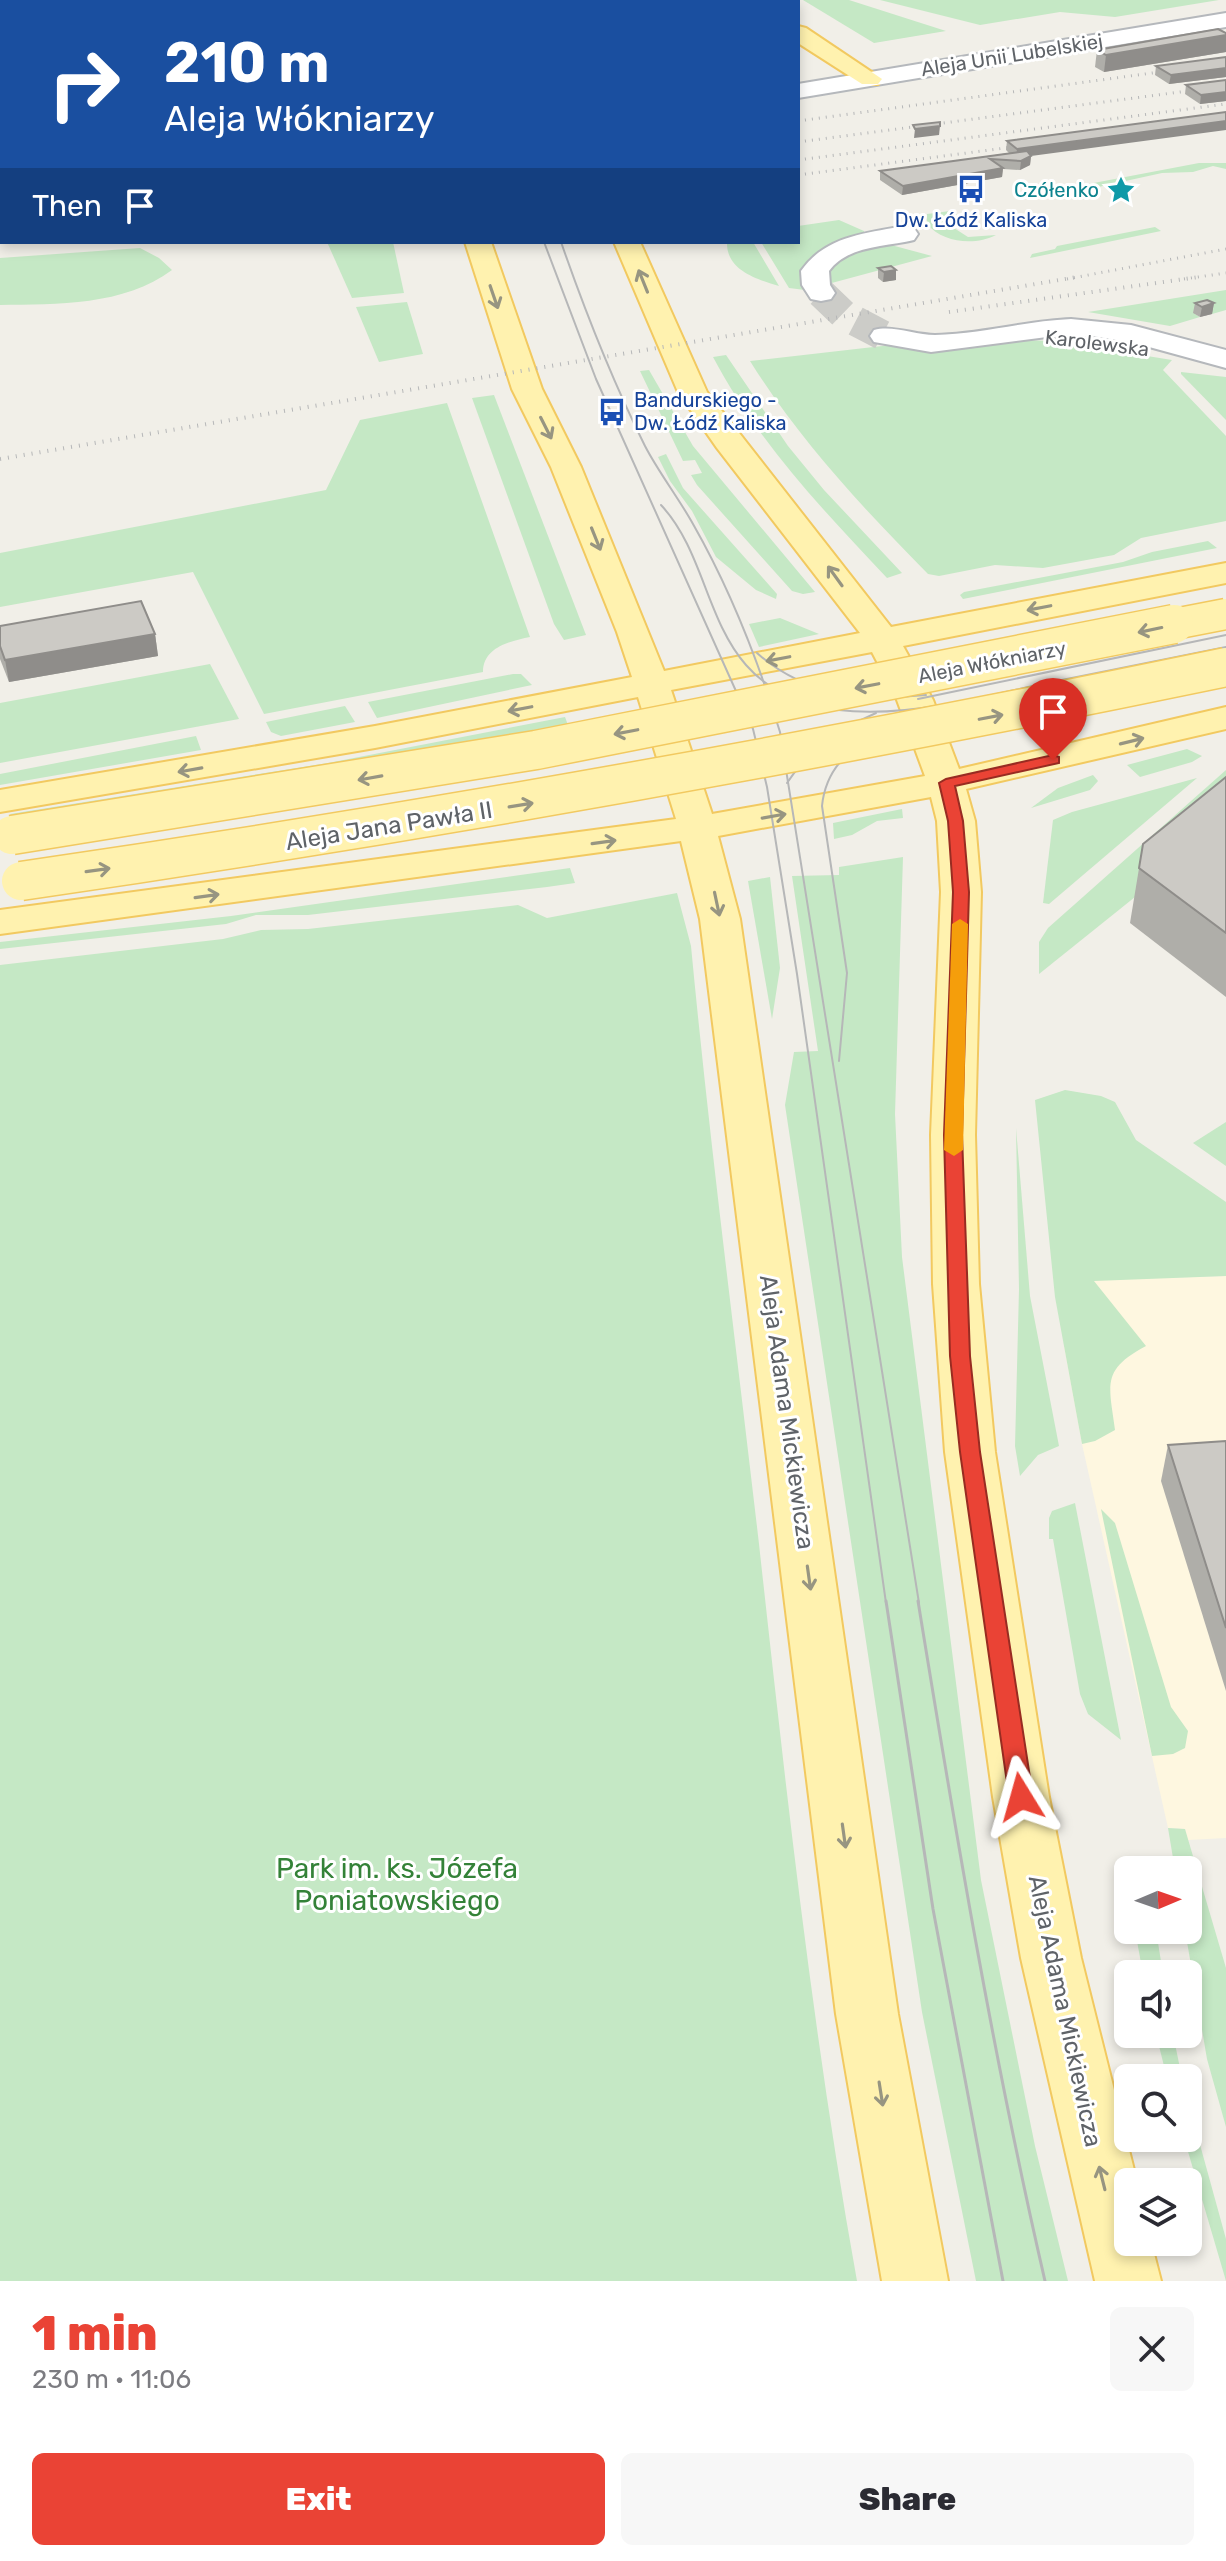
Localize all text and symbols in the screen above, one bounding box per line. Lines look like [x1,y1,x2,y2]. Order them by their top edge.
street label: Aleja Unii Lubelskiej [919,29,1105,81]
text: 210 m [164,30,330,96]
icon: right [32,32,136,136]
text: Aleja Włókniarzy [164,97,435,140]
bus stop icon: Dw. Łódź Kaliska [956,174,986,204]
place icon: Czółenko [1106,175,1136,205]
place label: Czółenko [1014,178,1099,202]
icon: arrive [118,184,162,228]
text: Then [32,188,102,224]
place label: Dw. Łódź Kaliska [895,208,1047,232]
one-way arrow [635,269,649,294]
one-way arrow [487,285,502,310]
street label: Karolewska [1044,325,1150,361]
place label: Bandurskiego - Dw. Łódź Kaliska [634,388,787,435]
bus stop icon: Bandurskiego - Dw. Łódź Kaliska [597,397,627,427]
one-way arrow [539,415,555,439]
one-way arrow [589,526,604,551]
one-way arrow [827,566,844,587]
one-way arrow [1027,602,1053,617]
one-way arrow [1137,623,1163,638]
street label: Aleja Włókniarzy [916,636,1068,688]
one-way arrow [765,653,791,668]
pin [1019,678,1087,760]
one-way arrow [855,679,880,694]
icon: arrive [1031,690,1075,734]
one-way arrow [508,702,534,717]
one-way arrow [977,709,1003,724]
one-way arrow [614,726,639,741]
one-way arrow [1118,733,1144,748]
one-way arrow [178,763,203,778]
one-way arrow [358,772,383,787]
street label: Aleja Jana Pawła II [284,796,494,856]
one-way arrow [508,796,534,811]
one-way arrow [761,807,786,822]
one-way arrow [591,834,616,849]
one-way arrow [85,862,111,877]
one-way arrow [194,888,219,903]
one-way arrow [710,890,725,916]
street label: Aleja Adama Mickiewicza [754,1273,820,1551]
one-way arrow [802,1565,817,1591]
position arrow [979,1755,1063,1839]
one-way arrow [836,1822,851,1849]
park label: Park im. ks. Józefa Poniatowskiego [276,1852,518,1917]
north arrow [1114,1856,1202,1944]
map controls [1114,1856,1202,2256]
street label: Aleja Adama Mickiewicza [1023,1873,1107,2149]
button: sound [1114,1960,1202,2048]
button: search [1114,2064,1202,2152]
one-way arrow [874,2080,889,2106]
one-way arrow [1093,2166,1108,2192]
button: layers [1114,2168,1202,2256]
text: 1 min [32,2305,158,2362]
button: close [1110,2307,1194,2391]
text: 230 m · 11:06 [32,2364,191,2395]
button: Exit [32,2453,605,2545]
button: Share [621,2453,1194,2545]

